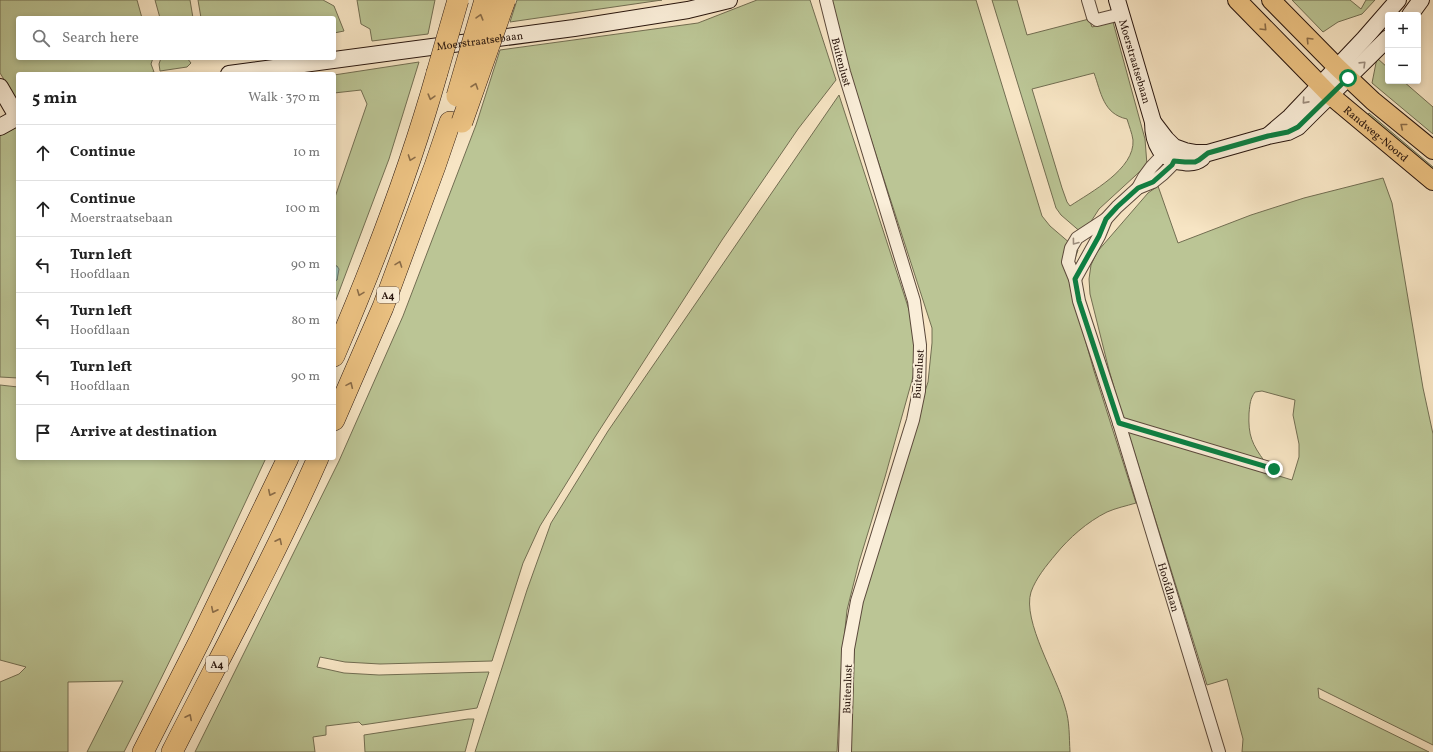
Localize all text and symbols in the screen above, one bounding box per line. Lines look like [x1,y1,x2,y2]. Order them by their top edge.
map controls [1385,12,1421,84]
button: + [1385,12,1421,48]
one-way arrow [475,14,484,21]
search box [16,16,336,60]
street label: Moerstraatsebaan [1114,18,1153,106]
one-way arrow [1259,23,1267,31]
icon: search [30,27,52,49]
text: Search here [62,28,139,49]
street label: Moerstraatsebaan [436,29,525,55]
street label: Buitenlust [827,36,854,89]
one-way arrow [1307,37,1314,45]
button: − [1385,48,1421,84]
one-way arrow [1358,61,1366,69]
route start [1339,69,1357,87]
one-way arrow [470,82,479,89]
text: 5 min [32,87,77,110]
text: Walk · 370 m [248,89,320,107]
one-way arrow [427,94,435,100]
one-way arrow [1302,96,1309,104]
street label: Randweg-Noord [1340,103,1411,166]
one-way arrow [1400,123,1407,130]
icon: ahead [32,142,54,164]
text: Continue [70,142,135,163]
text: 10 m [293,144,320,162]
one-way arrow [407,155,415,162]
text: Continue [70,189,135,210]
icon: ahead [32,198,54,220]
text: 100 m [285,200,320,218]
text: Moerstraatsebaan [70,210,173,228]
one-way arrow [1073,237,1080,244]
text: Turn left [70,245,132,266]
icon: left [32,254,54,276]
text: 90 m [291,256,320,274]
one-way arrow [394,261,403,268]
text: Hoofdlaan [70,266,130,284]
road number: A4 [377,287,399,303]
one-way arrow [357,290,365,297]
text: Turn left [70,301,132,322]
icon: left [32,310,54,332]
text: 80 m [291,312,320,330]
text: Hoofdlaan [70,322,130,340]
street label: Buitenlust [910,349,929,400]
text: Turn left [70,357,132,378]
icon: left [32,366,54,388]
text: 90 m [291,368,320,386]
text: Hoofdlaan [70,378,130,396]
one-way arrow [345,381,353,388]
icon: arrive [32,422,54,444]
text: Arrive at destination [70,422,217,443]
route end [1265,460,1283,478]
one-way arrow [268,489,276,496]
one-way arrow [274,537,282,545]
street label: Hoofdlaan [1153,561,1182,614]
one-way arrow [211,606,219,613]
road number: A4 [206,656,228,672]
street label: Buitenlust [840,664,857,714]
one-way arrow [185,714,192,721]

